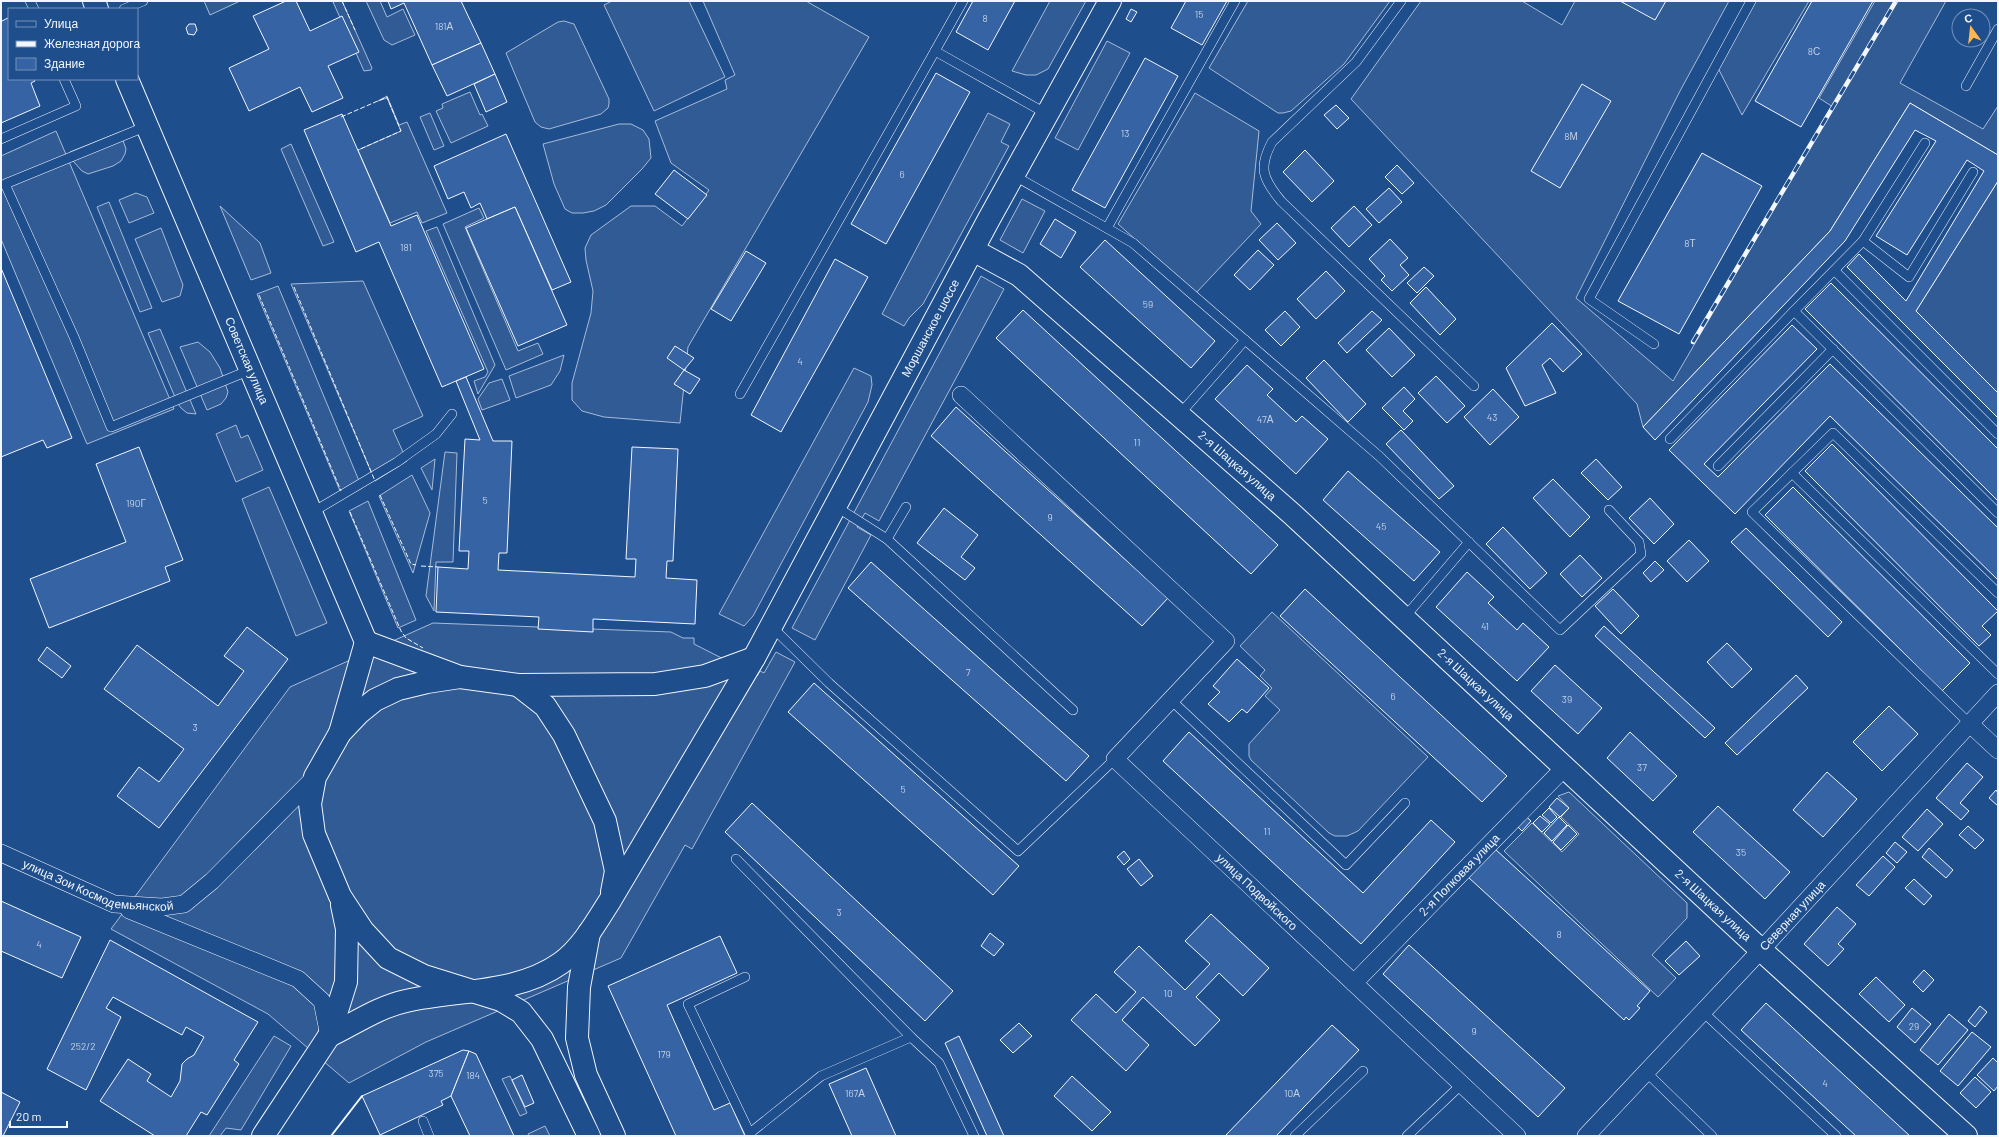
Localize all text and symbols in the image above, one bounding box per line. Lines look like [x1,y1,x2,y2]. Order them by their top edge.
legend [8,8,138,80]
house number: 15 [1195,8,1203,20]
north arrow [1951,8,1991,48]
text: С [1963,11,1974,25]
house number: 8 [982,12,988,24]
text: Улица [44,16,78,31]
house number: 181А [435,20,454,32]
text: Железная дорога [44,36,140,51]
house number: 8С [1808,45,1820,57]
text: Здание [44,56,85,71]
house number: 13 [1121,127,1129,139]
house number: 8М [1564,130,1578,142]
house number: 6 [899,168,905,180]
house number: 8Т [1684,237,1696,249]
house number: 181 [400,241,412,253]
street label: Моршанское шоссе [898,276,962,379]
house number: 59 [1143,298,1153,310]
street label: Советская улица [223,315,272,406]
house number: 4 [797,355,803,367]
house number: 43 [1487,411,1497,423]
house number: 47А [1257,413,1274,425]
street label: 2-я Шацкая улица [1196,427,1280,503]
house number: 11 [1133,436,1141,448]
house number: 5 [482,494,488,506]
house number: 190Г [126,497,146,509]
house number: 9 [1047,511,1053,523]
house number: 45 [1376,520,1386,532]
house number: 41 [1481,620,1489,632]
street label: 2-я Шацкая улица [1435,645,1518,723]
house number: 7 [966,666,971,678]
house number: 6 [1390,690,1396,702]
house number: 39 [1562,693,1572,705]
house number: 3 [192,721,198,733]
house number: 37 [1637,761,1647,773]
house number: 5 [900,783,906,795]
house number: 11 [1263,825,1271,837]
street label: 2-я Полковая улица [1416,830,1502,918]
house number: 35 [1736,846,1746,858]
street label: улица Подвойского [1213,850,1301,933]
street label: улица Зои Космодемьянской [20,856,174,913]
street label: 2-я Шацкая улица [1673,866,1755,944]
street label: Северная улица [1756,877,1828,953]
house number: 3 [836,906,842,918]
house number: 8 [1556,928,1562,940]
house number: 4 [36,938,42,950]
house number: 10 [1163,987,1173,999]
house number: 29 [1909,1020,1919,1032]
house number: 9 [1471,1025,1477,1037]
house number: 252/2 [70,1040,96,1052]
house number: 179 [657,1048,671,1060]
house number: 375 [428,1067,444,1079]
house number: 184 [466,1069,480,1081]
house number: 4 [1822,1077,1828,1089]
house number: 167А [845,1087,865,1099]
house number: 10А [1284,1087,1300,1099]
scale bar [10,1103,67,1129]
text: 20 m [16,1109,42,1123]

